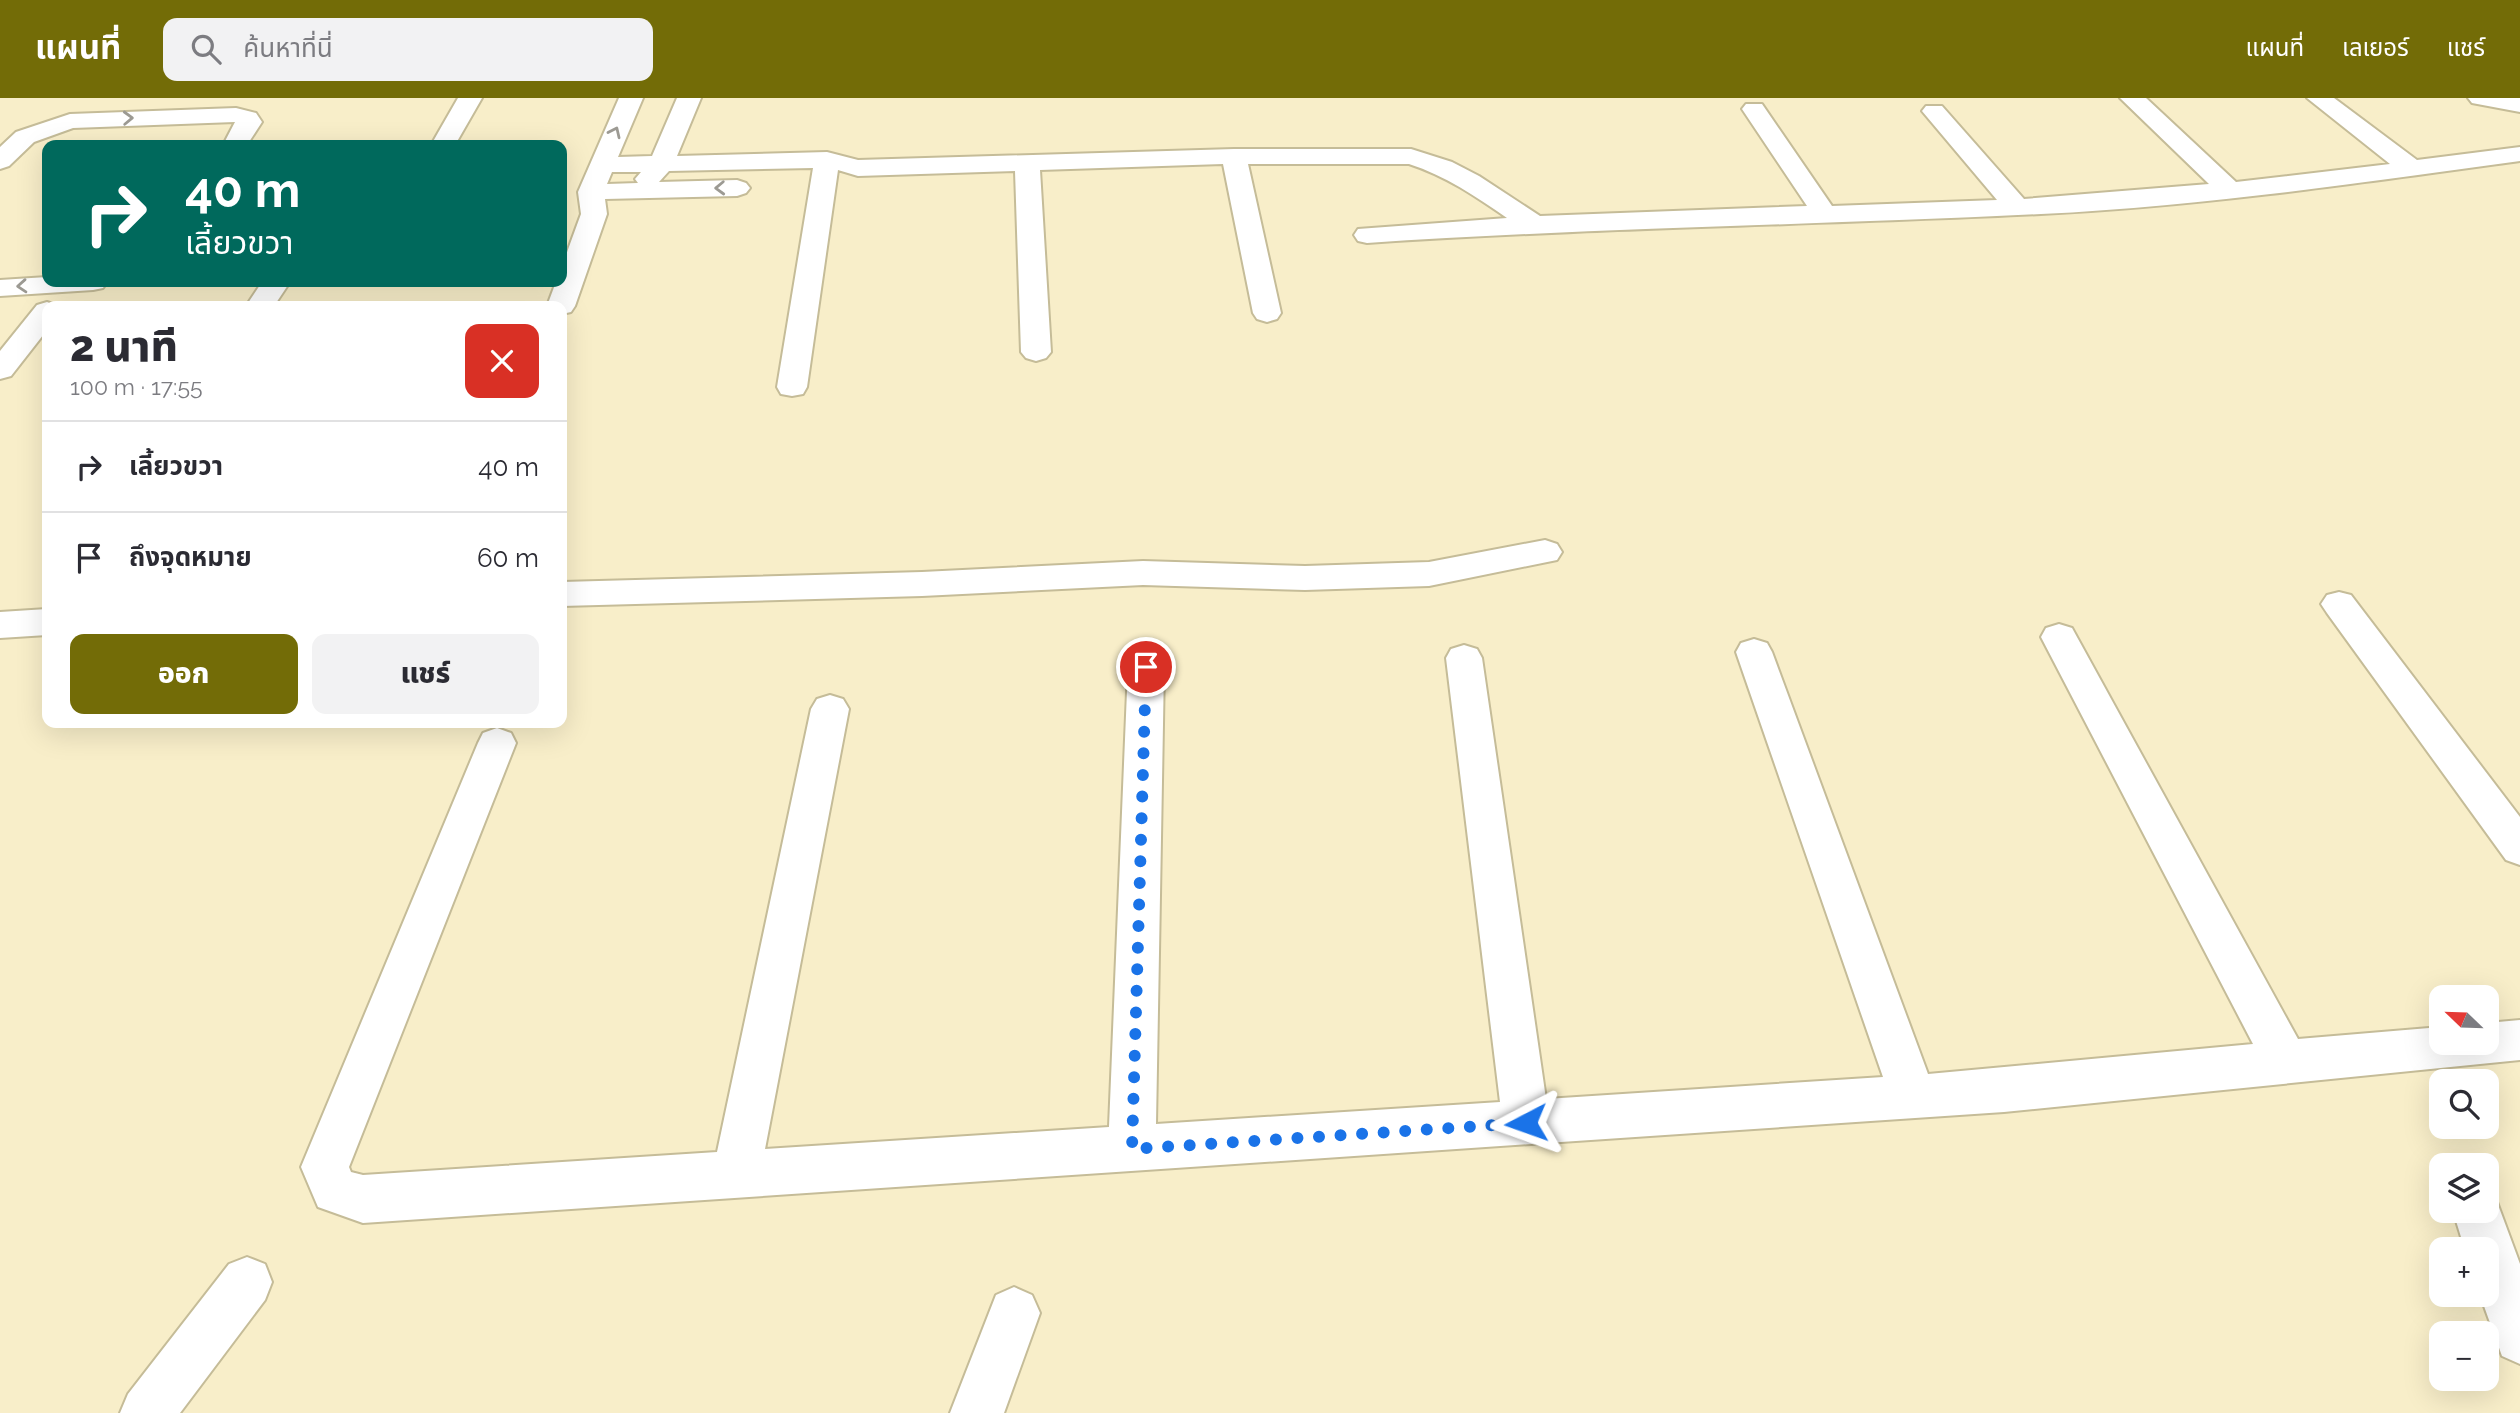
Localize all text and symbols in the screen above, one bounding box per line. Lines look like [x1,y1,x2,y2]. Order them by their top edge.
search box [163,18,653,81]
text: แผนที่ [35,28,121,67]
icon: search [187,30,225,68]
text: ค้นหาที่นี่ [243,33,333,63]
text: แผนที่ [2246,33,2304,62]
text: เลเยอร์ [2342,33,2409,62]
text: แชร์ [2447,33,2485,62]
one-way arrow [123,111,134,126]
one-way arrow [606,127,620,139]
text: 40 m [185,161,300,218]
icon: right [70,168,161,259]
one-way arrow [715,181,726,196]
text: เลี้ยวขวา [185,224,293,261]
one-way arrow [16,278,27,293]
text: 2 นาที [70,322,178,371]
button: close [465,324,539,398]
text: 100 m · 17:55 [70,373,203,400]
icon: right [70,448,108,486]
text: เลี้ยวขวา [129,451,223,481]
text: 40 m [478,452,539,482]
icon: arrive [70,539,108,577]
text: ถึงจุดหมาย [129,542,252,572]
text: 60 m [477,543,539,573]
button: ออก [70,634,298,714]
button: แชร์ [312,634,539,714]
pin [1116,637,1176,697]
icon: arrive [1127,648,1165,686]
north arrow [2429,985,2499,1055]
map controls [2429,985,2499,1391]
button: search [2429,1069,2499,1139]
position arrow [1489,1086,1563,1160]
button: layers [2429,1153,2499,1223]
button: + [2429,1237,2499,1307]
button: − [2429,1321,2499,1391]

